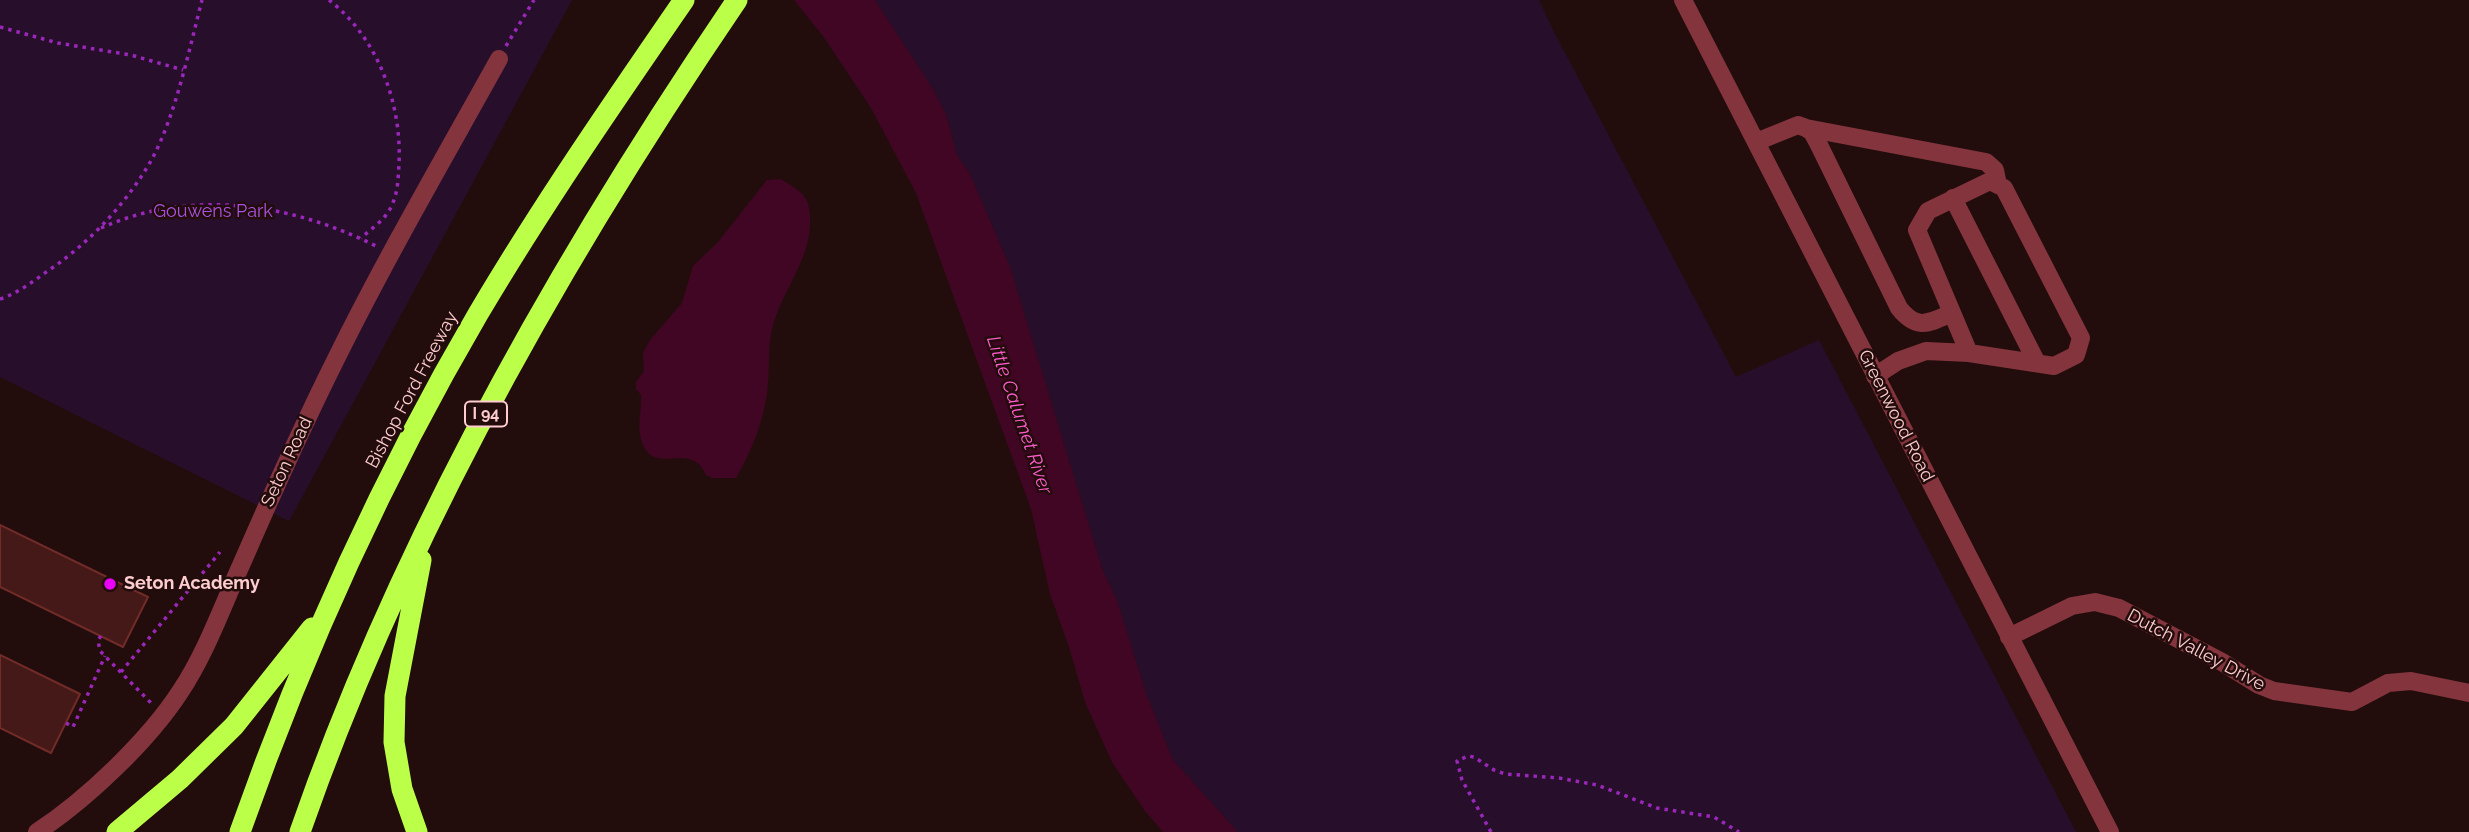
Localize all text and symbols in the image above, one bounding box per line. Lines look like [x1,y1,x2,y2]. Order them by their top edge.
park label: Gouwens Park [153,201,273,223]
street label: Bishop Ford Freeway [361,308,463,472]
water label: Little Calumet River [981,333,1057,497]
street label: Greenwood Road [1853,346,1939,486]
road number: I 94 [465,402,507,426]
street label: Seton Road [257,414,317,510]
place label: Seton Academy [124,573,260,595]
marker: Seton Academy [102,576,118,592]
street label: Dutch Valley Drive [2123,605,2269,695]

